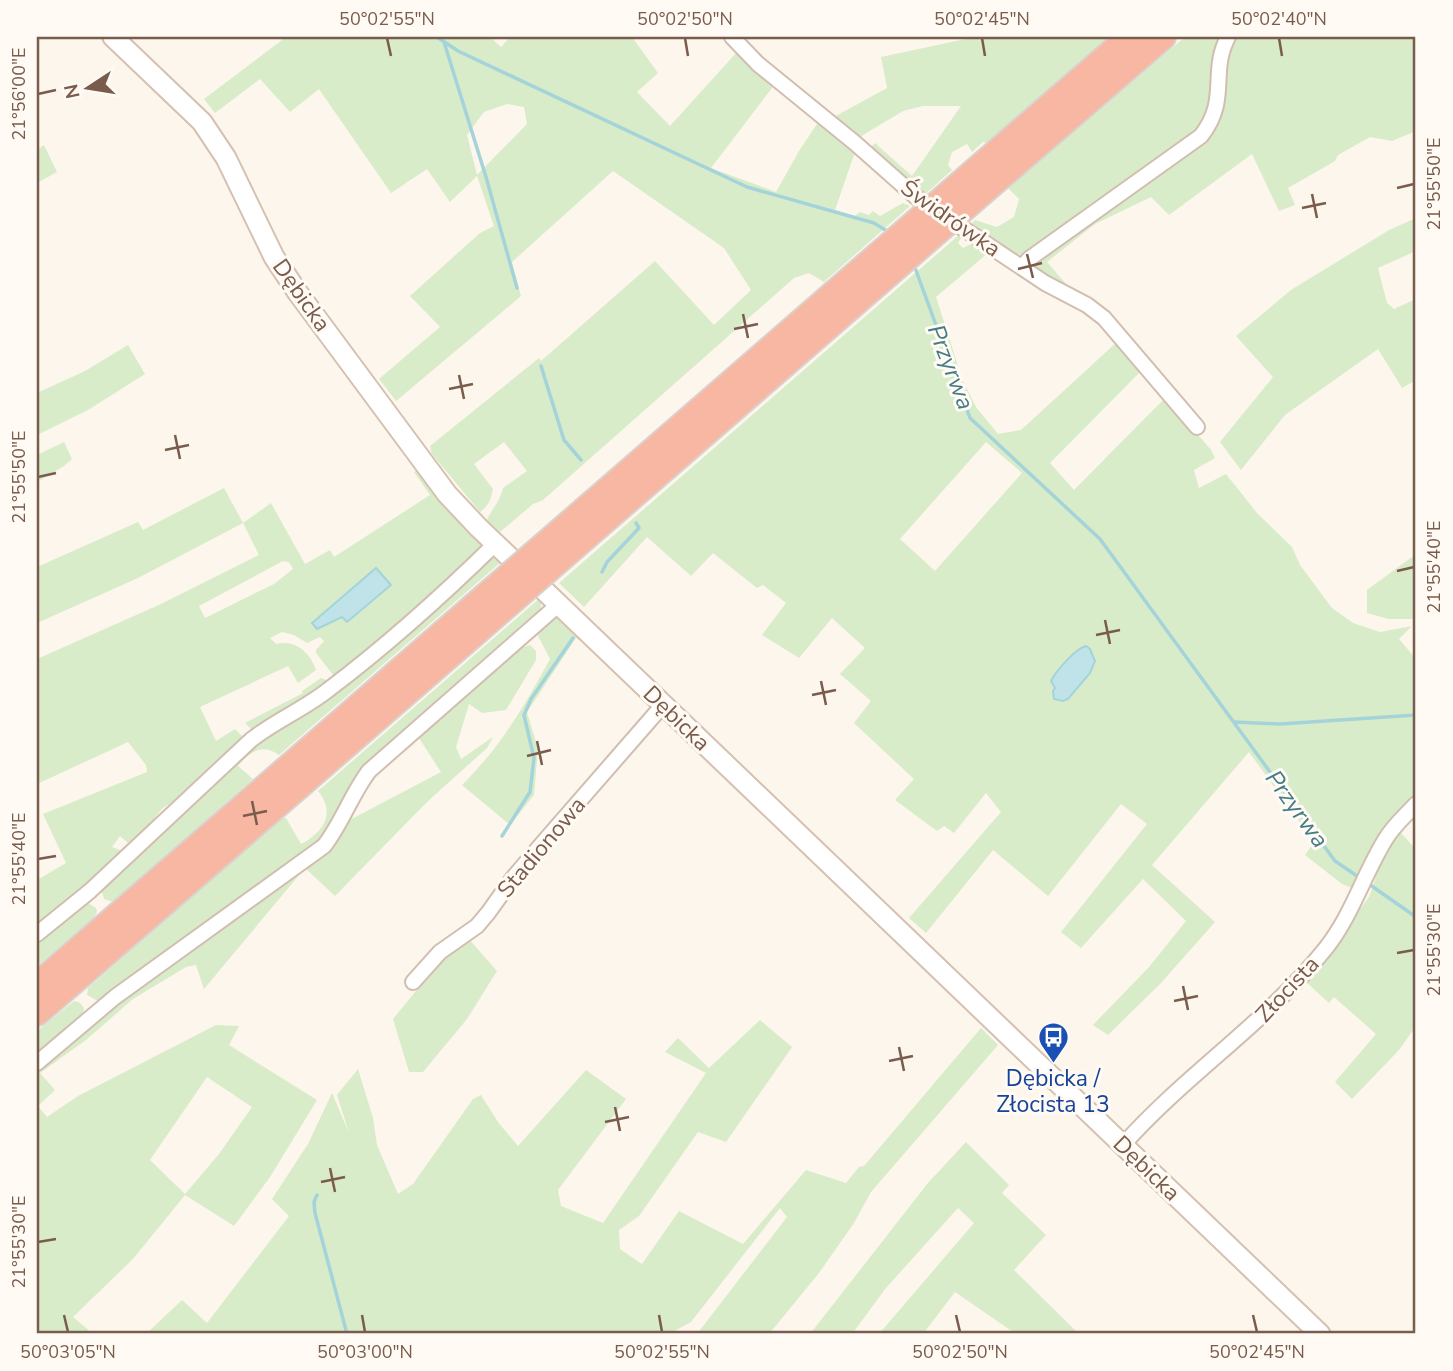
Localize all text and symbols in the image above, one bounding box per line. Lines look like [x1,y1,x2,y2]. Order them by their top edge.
text: 50°02'55"N [339,7,435,31]
text: 50°02'50"N [637,7,733,31]
text: 50°02'45"N [934,7,1030,31]
text: 50°02'40"N [1231,7,1327,31]
text: 21°56'00"E [7,48,31,141]
north arrow [52,52,122,122]
text: N [58,82,87,101]
text: 21°55'50"E [1422,138,1446,231]
street label: Świdrówka [894,173,1007,264]
street label: Dębicka [265,253,338,338]
water label: Przyrwa [920,320,982,414]
text: 21°55'50"E [7,431,31,524]
text: 21°55'40"E [1422,521,1446,614]
street label: Dębicka [636,679,717,758]
water label: Przyrwa [1258,764,1336,854]
street label: Stadionowa [490,790,593,904]
text: 21°55'40"E [7,813,31,906]
text: 21°55'30"E [1422,904,1446,997]
street label: Złocista [1249,949,1326,1029]
bus stop icon: Dębicka / Złocista 13 [1036,1020,1070,1064]
place label: Dębicka / Złocista 13 [996,1063,1110,1120]
street label: Dębicka [1106,1129,1187,1208]
text: 21°55'30"E [7,1196,31,1289]
text: 50°03'05"N [20,1340,116,1364]
text: 50°03'00"N [317,1340,413,1364]
text: 50°02'55"N [614,1340,710,1364]
text: 50°02'50"N [912,1340,1008,1364]
text: 50°02'45"N [1209,1340,1305,1364]

